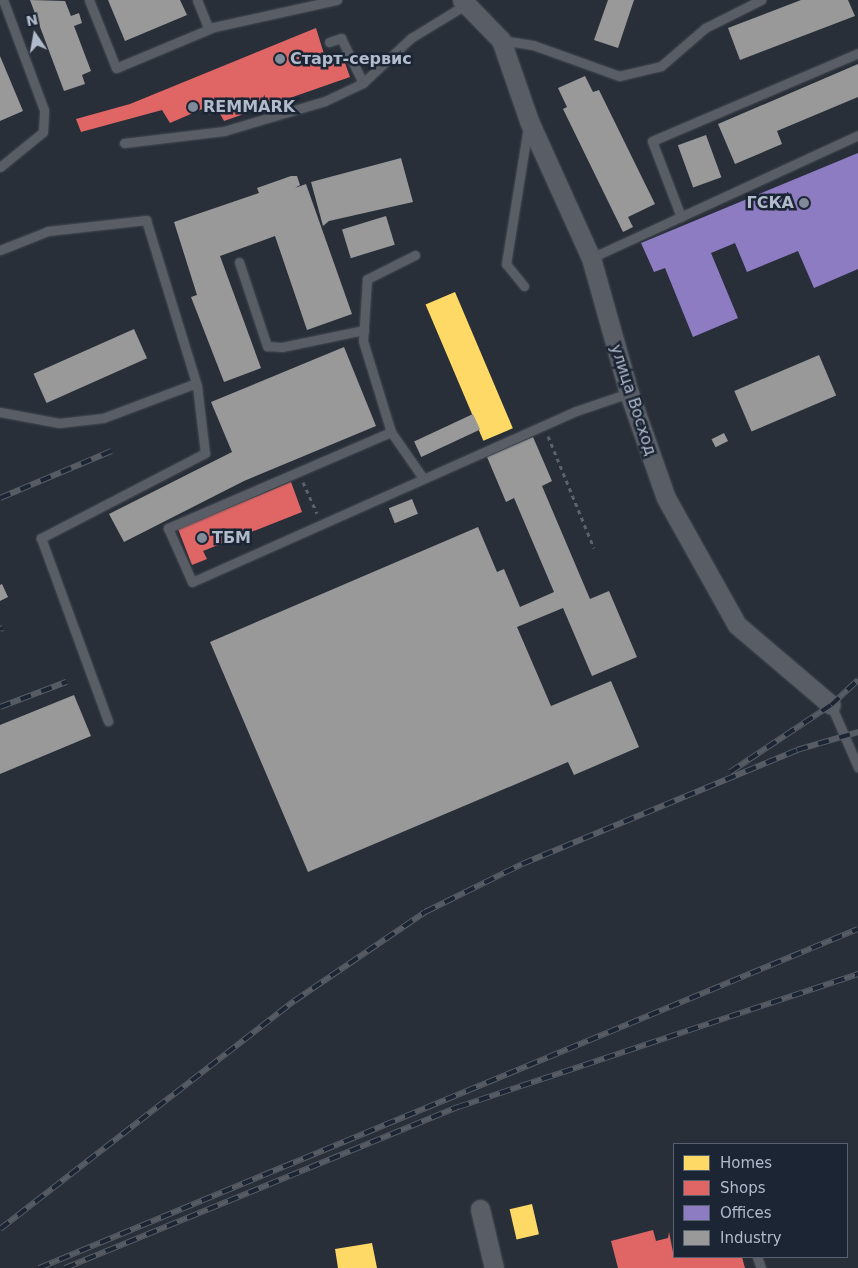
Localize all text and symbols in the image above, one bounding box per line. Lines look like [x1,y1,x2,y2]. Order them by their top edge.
north arrow [10,10,60,60]
text: N [24,11,39,29]
place label: Старт-сервис [290,49,412,69]
marker: Старт-сервис [274,53,286,65]
place label: REMMARK [203,97,295,117]
marker: REMMARK [187,101,199,113]
place label: ГСКА [747,193,794,213]
marker: ГСКА [798,197,810,209]
street label: улица Восход [606,342,660,458]
place label: ТБМ [212,528,251,548]
marker: ТБМ [196,532,208,544]
legend [673,1143,848,1258]
text: Homes [720,1154,772,1172]
text: Shops [720,1179,766,1197]
text: Offices [720,1204,772,1222]
text: Industry [720,1229,782,1247]

